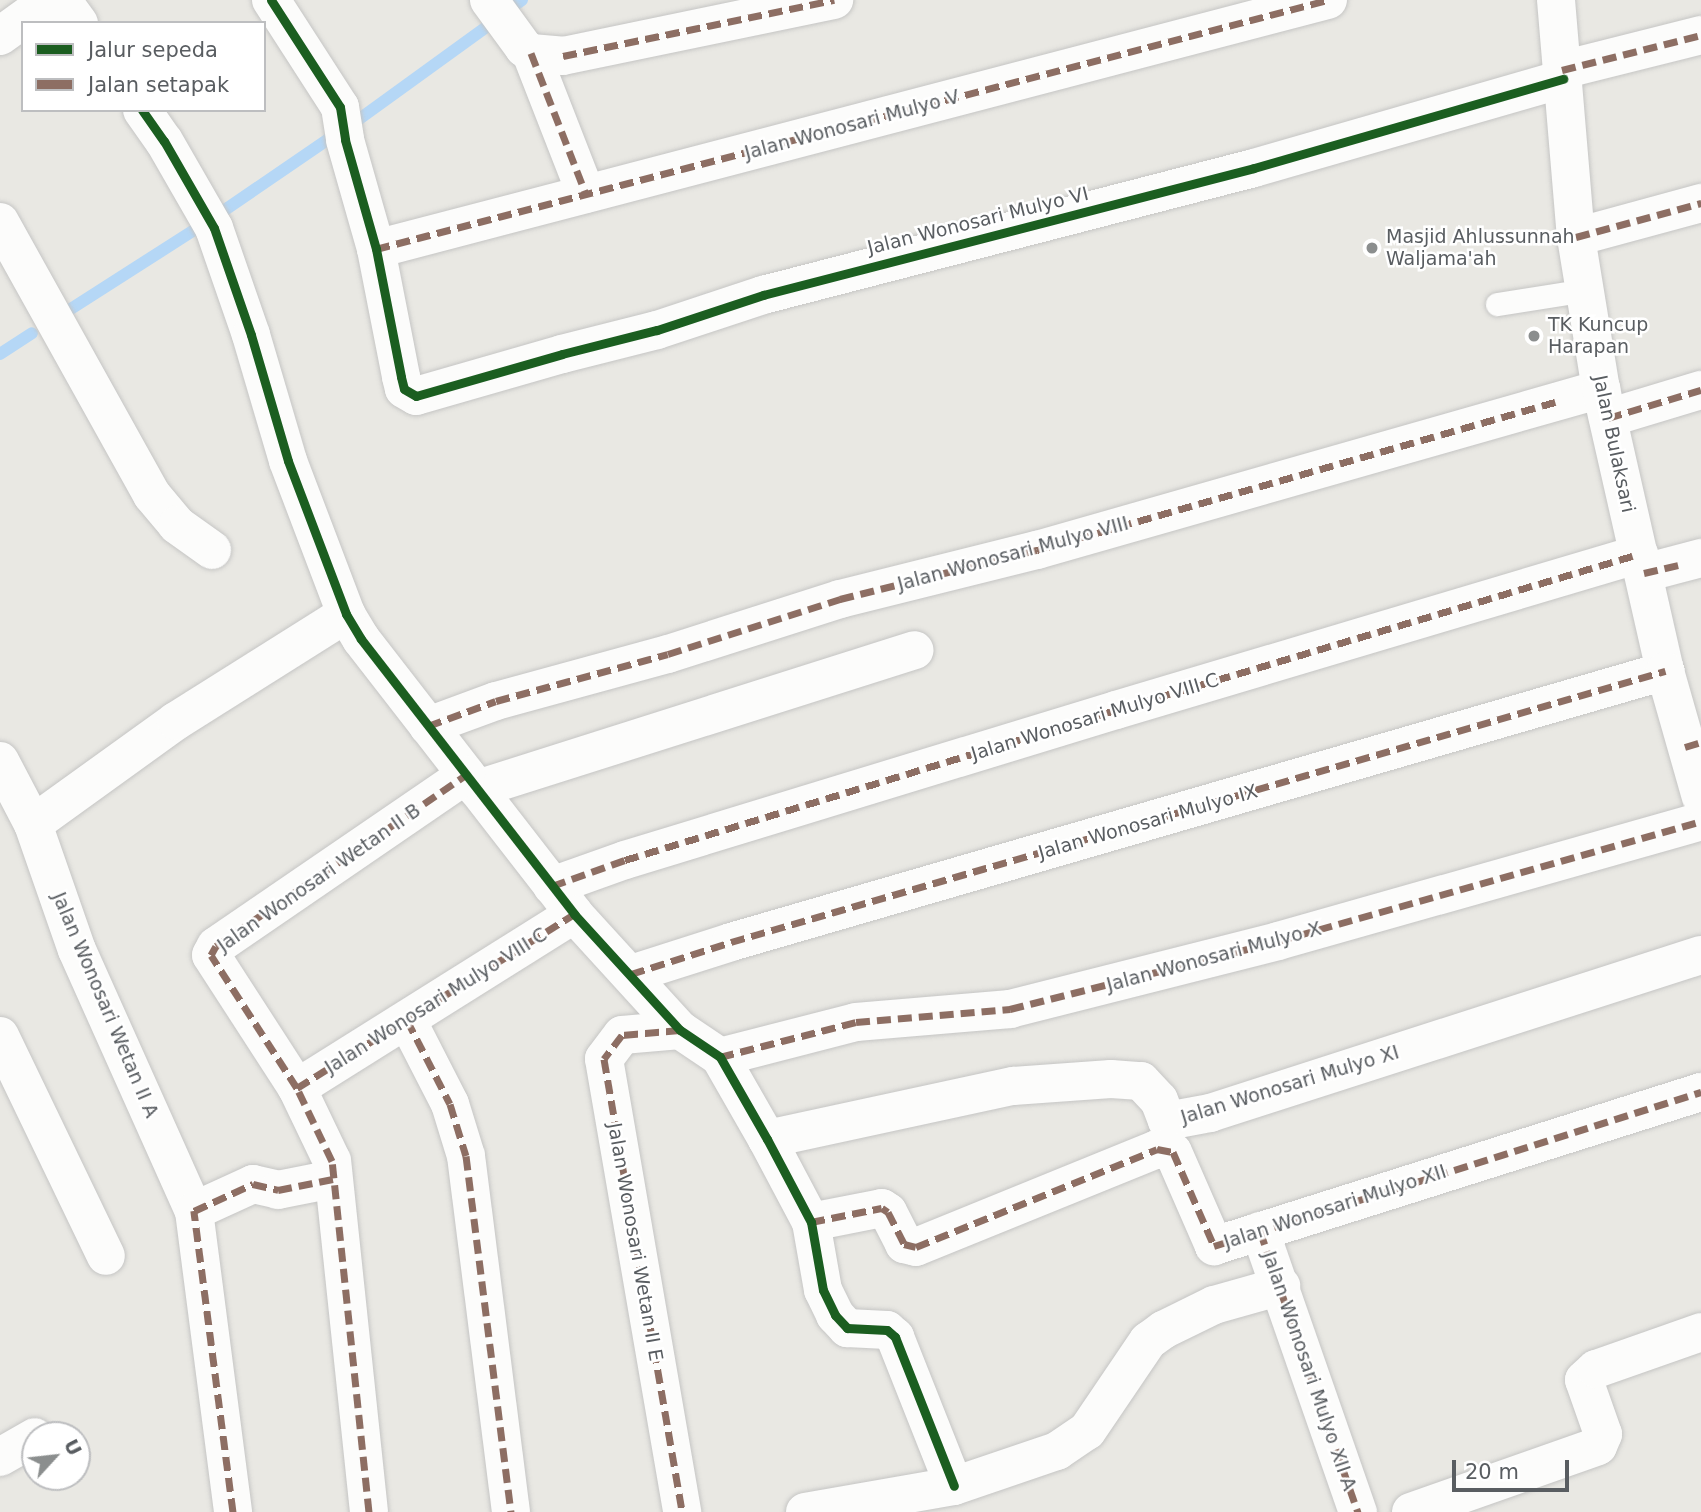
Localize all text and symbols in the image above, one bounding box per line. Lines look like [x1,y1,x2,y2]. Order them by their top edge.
legend [21,21,266,112]
text: Jalur sepeda [88,38,218,62]
text: Jalan setapak [88,73,229,97]
street label: Jalan Wonosari Mulyo V [742,85,962,165]
street label: Jalan Wonosari Mulyo VI [865,182,1091,260]
place label: Masjid Ahlussunnah Waljama'ah [1386,226,1575,270]
marker: Masjid Ahlussunnah Waljama'ah [1364,240,1380,256]
place label: TK Kuncup Harapan [1548,314,1648,358]
marker: TK Kuncup Harapan [1526,328,1542,344]
street label: Jalan Bulaksari [1588,373,1640,515]
street label: Jalan Wonosari Mulyo VIII [895,512,1131,596]
street label: Jalan Wonosari Mulyo VIII C [968,668,1222,766]
street label: Jalan Wonosari Mulyo IX [1036,780,1260,864]
street label: Jalan Wonosari Wetan II B [213,799,425,957]
street label: Jalan Wonosari Wetan II A [47,889,163,1121]
street label: Jalan Wonosari Mulyo X [1104,917,1324,997]
street label: Jalan Wonosari Mulyo VIII C [321,923,551,1079]
street label: Jalan Wonosari Mulyo XI [1178,1041,1402,1129]
street label: Jalan Wonosari Wetan II E [603,1121,667,1363]
street label: Jalan Wonosari Mulyo XII [1221,1160,1449,1254]
street label: Jalan Wonosari Mulyo XII A [1257,1248,1361,1494]
north arrow [21,1421,91,1491]
text: U [60,1436,86,1459]
scale bar [1456,1446,1573,1490]
text: 20 m [1465,1460,1519,1484]

